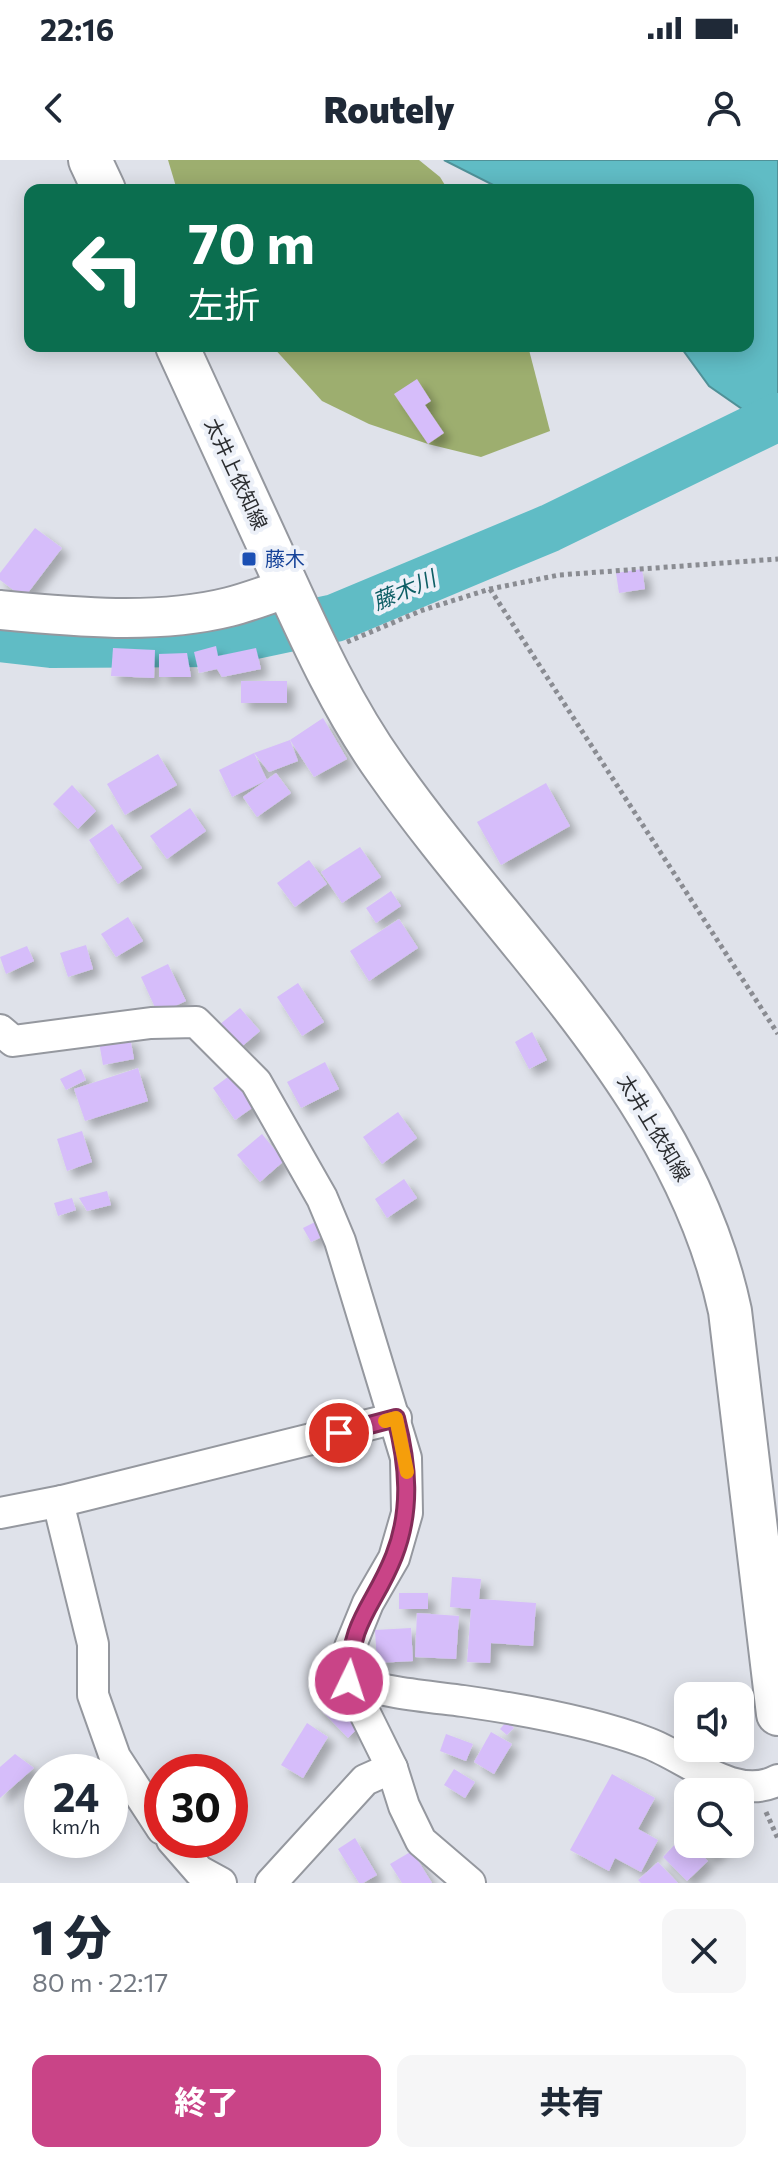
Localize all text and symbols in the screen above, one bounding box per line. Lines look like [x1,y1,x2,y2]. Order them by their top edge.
text: 22:16 [40,10,114,47]
icon: back [32,86,76,130]
text: Routely [323,86,455,130]
icon: person [702,86,746,130]
text: 70 m [188,207,315,276]
icon: left [56,216,160,320]
text: 左折 [188,281,260,325]
street label: 太井上依知線 [201,414,273,533]
place label: 藤木 [265,546,305,570]
marker: 藤木 [240,550,258,568]
water label: 藤木川 [368,563,441,615]
street label: 太井上依知線 [614,1070,696,1185]
pin [305,1399,373,1467]
icon: arrive [317,1411,361,1455]
position arrow [307,1639,391,1723]
map controls [674,1682,754,1858]
button: sound [674,1682,754,1762]
speed limit sign: 30 [144,1754,248,1858]
text: 24 [53,1771,99,1820]
button: search [674,1778,754,1858]
text: km/h [52,1814,100,1838]
text: 1 分 [32,1906,112,1965]
button: close [662,1909,746,1993]
text: 80 m · 22:17 [32,1966,168,1997]
button: 終了 [32,2055,381,2147]
button: 共有 [397,2055,746,2147]

